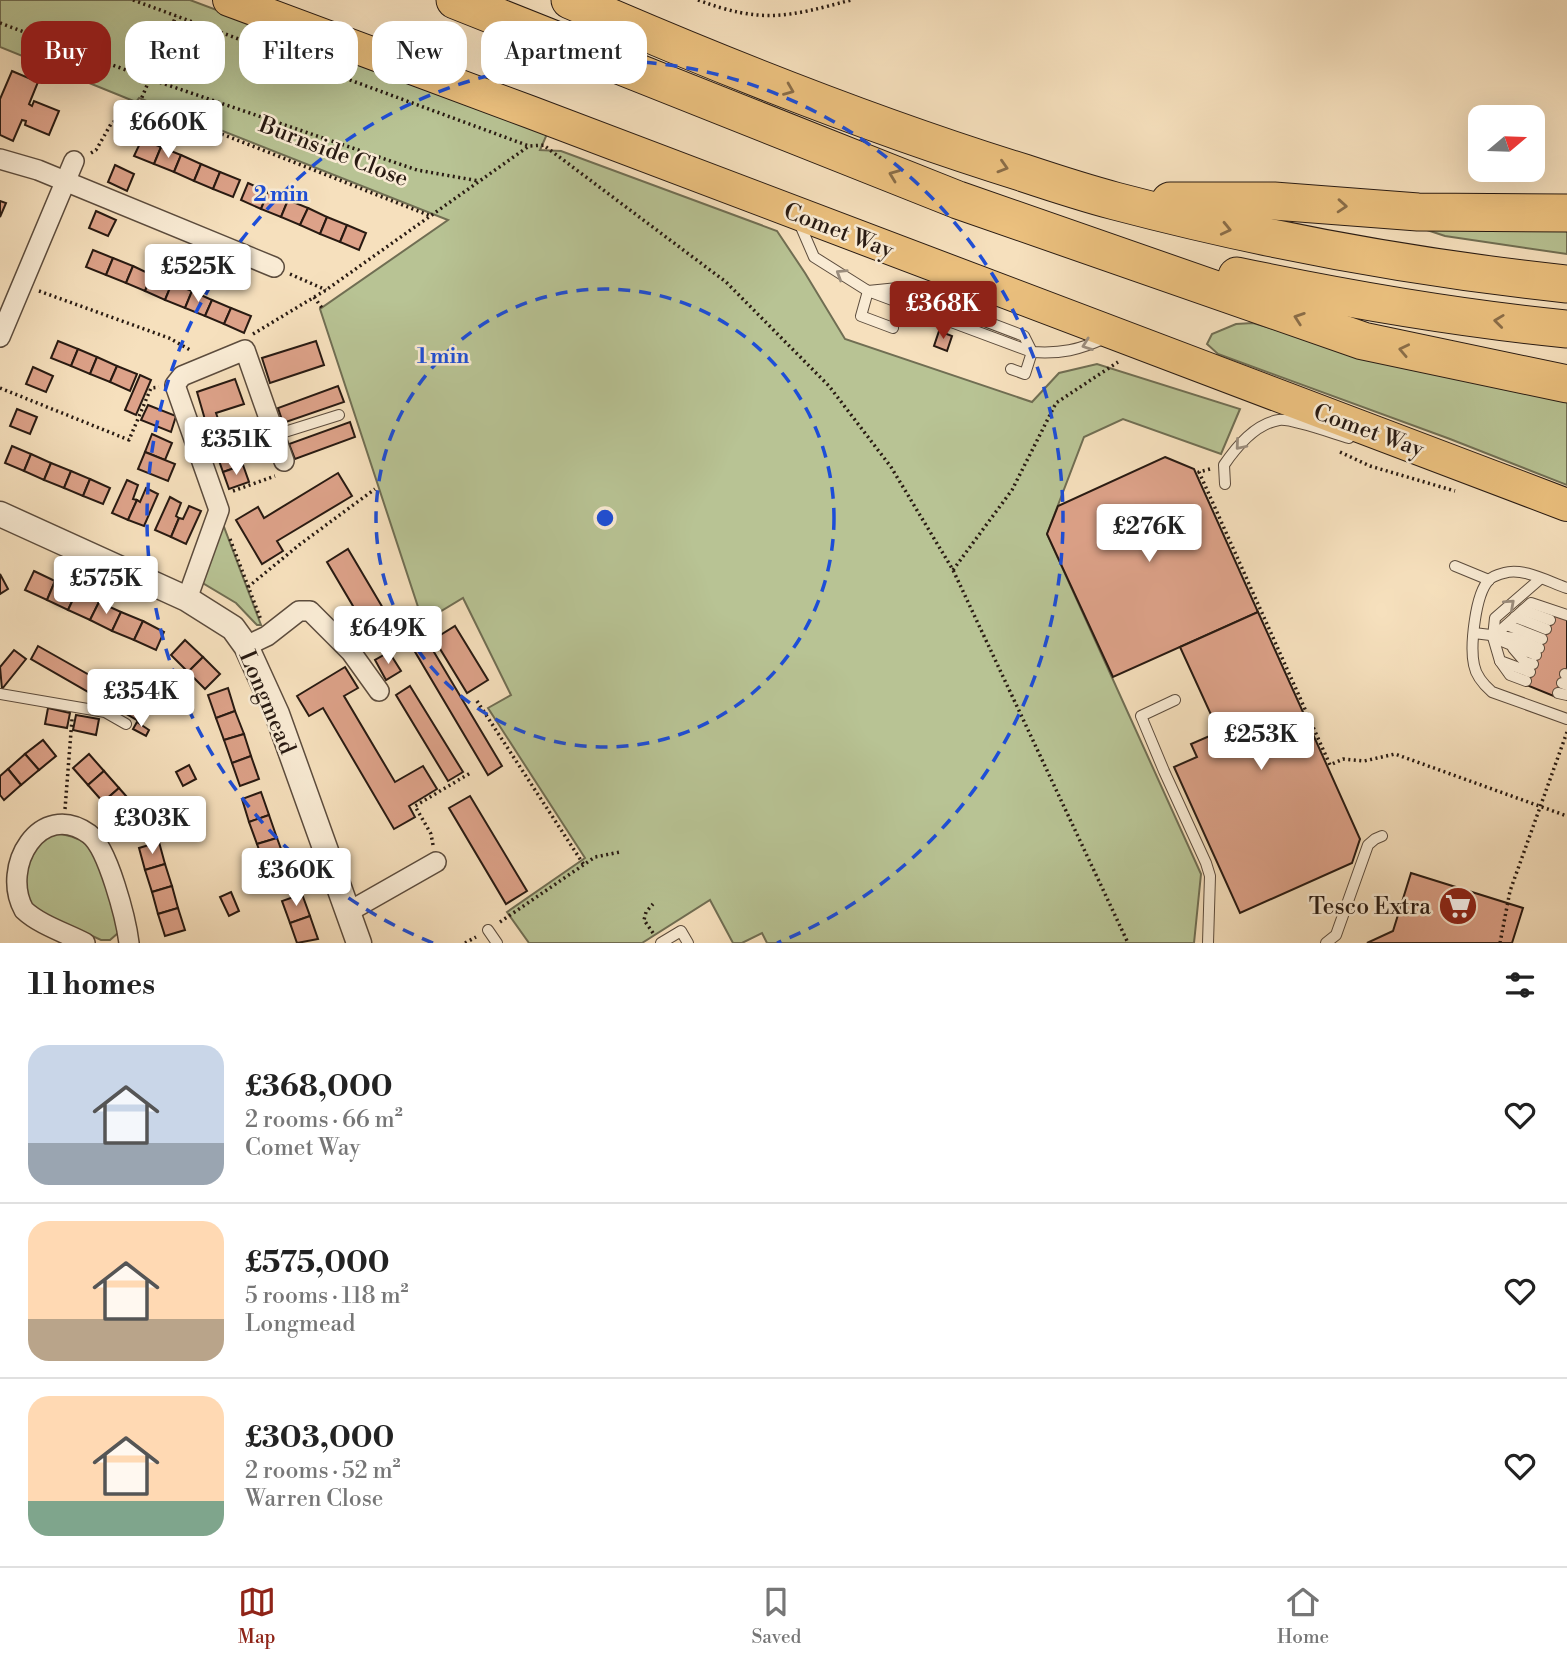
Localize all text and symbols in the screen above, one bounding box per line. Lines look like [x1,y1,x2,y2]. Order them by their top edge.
chip: Buy [21,21,111,84]
chip: Rent [125,21,225,84]
chip: Filters [239,21,358,84]
chip: New [372,21,467,84]
chip: Apartment [481,21,647,84]
one-way arrow [782,82,794,96]
pin: £660K [119,100,217,160]
north arrow [1468,105,1545,182]
map controls [1468,105,1545,182]
text: £660K [129,109,207,137]
street label: Burnside Close [254,110,412,193]
one-way arrow [997,158,1009,173]
one-way arrow [889,169,901,183]
text: 2 min [253,182,309,208]
street label: Comet Way [780,197,898,265]
one-way arrow [1337,198,1348,213]
one-way arrow [1220,220,1232,235]
pin: £525K [149,244,247,304]
text: £525K [161,253,235,281]
one-way arrow [835,269,848,282]
pin: £368K [894,282,992,341]
text: £368K [906,290,980,318]
one-way arrow [1293,312,1305,326]
one-way arrow [1493,314,1505,329]
one-way arrow [1082,337,1094,351]
one-way arrow [1398,343,1410,358]
text: 1 min [417,344,469,370]
street label: Comet Way [1310,398,1428,464]
pin: £351K [187,418,285,477]
text: £351K [201,426,271,454]
one-way arrow [1236,437,1248,450]
pin: £276K [1100,504,1198,564]
centre of rings [593,506,617,530]
text: £276K [1113,513,1185,541]
pin: £575K [57,556,155,616]
text: £575K [70,565,142,593]
one-way arrow [1501,600,1514,612]
pin: £649K [339,606,437,666]
text: £649K [350,615,426,643]
street label: Longmead [233,646,302,759]
pin: £354K [92,670,190,729]
text: £354K [103,678,179,706]
pin: £253K [1212,712,1310,772]
text: £253K [1224,721,1298,749]
pin: £303K [103,796,201,856]
text: £303K [114,805,190,833]
pin: £360K [247,848,345,908]
text: £360K [258,857,334,885]
supermarket icon: Tesco Extra [1437,885,1479,927]
place label: Tesco Extra [1309,893,1431,921]
text: 11 homes [28,966,155,1004]
icon: filters [1501,966,1539,1004]
text: £368,000 [245,1068,393,1106]
icon: home [84,1073,168,1157]
icon: heart [1501,1096,1539,1134]
text: 2 rooms · 66 m² [245,1106,403,1134]
text: Comet Way [245,1134,360,1162]
text: £575,000 [245,1244,390,1282]
icon: home [84,1249,168,1333]
icon: heart [1501,1272,1539,1310]
text: 5 rooms · 118 m² [245,1282,409,1310]
text: Longmead [245,1310,355,1338]
text: £303,000 [245,1419,394,1457]
icon: home [84,1424,168,1508]
icon: heart [1501,1447,1539,1485]
text: 2 rooms · 52 m² [245,1457,401,1485]
text: Warren Close [245,1485,383,1513]
tab: Map [238,1583,276,1649]
tab: Saved [751,1583,801,1649]
tab: Home [1277,1583,1329,1649]

